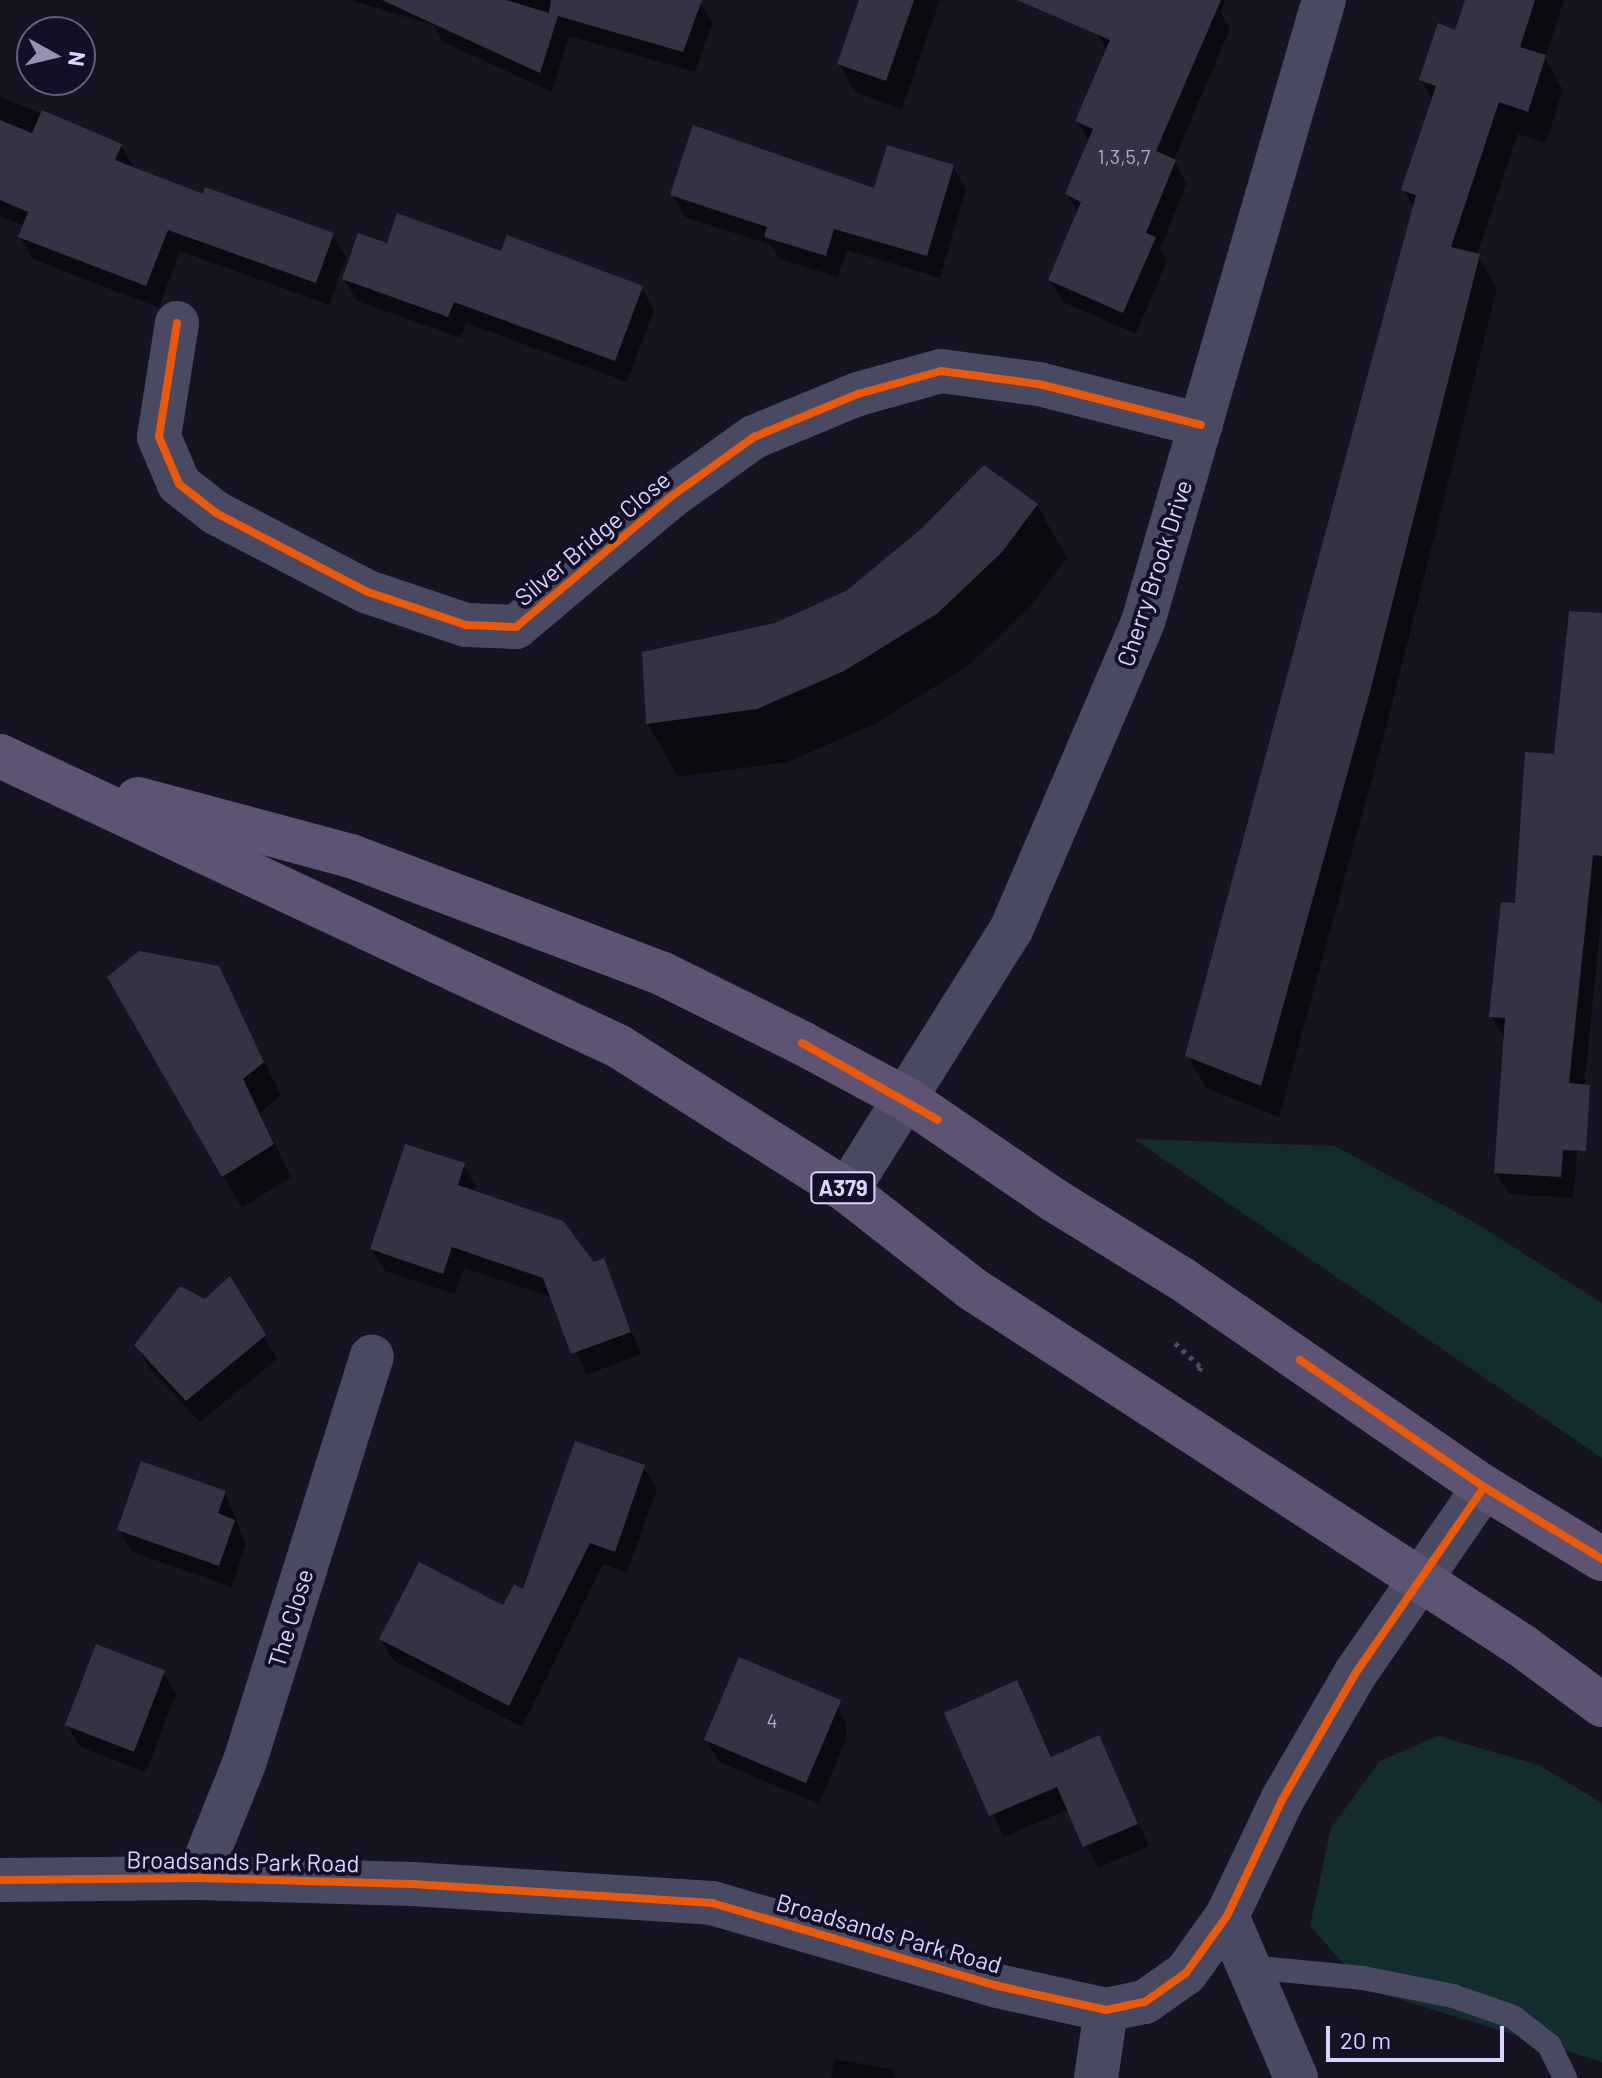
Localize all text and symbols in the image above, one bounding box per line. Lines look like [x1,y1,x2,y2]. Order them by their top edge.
north arrow [16,16,96,96]
text: N [64,50,92,68]
house number: 1,3,5,7 [1098,144,1150,168]
street label: Silver Bridge Close [508,465,676,611]
street label: Cherry Brook Drive [1110,476,1198,670]
road number: A379 [809,1170,877,1206]
street label: The Close [261,1565,319,1671]
house number: 4 [766,1708,778,1732]
street label: Broadsands Park Road [126,1845,360,1877]
street label: Broadsands Park Road [773,1887,1005,1979]
scale bar [1330,2010,1508,2060]
text: 20 m [1340,2025,1391,2054]

